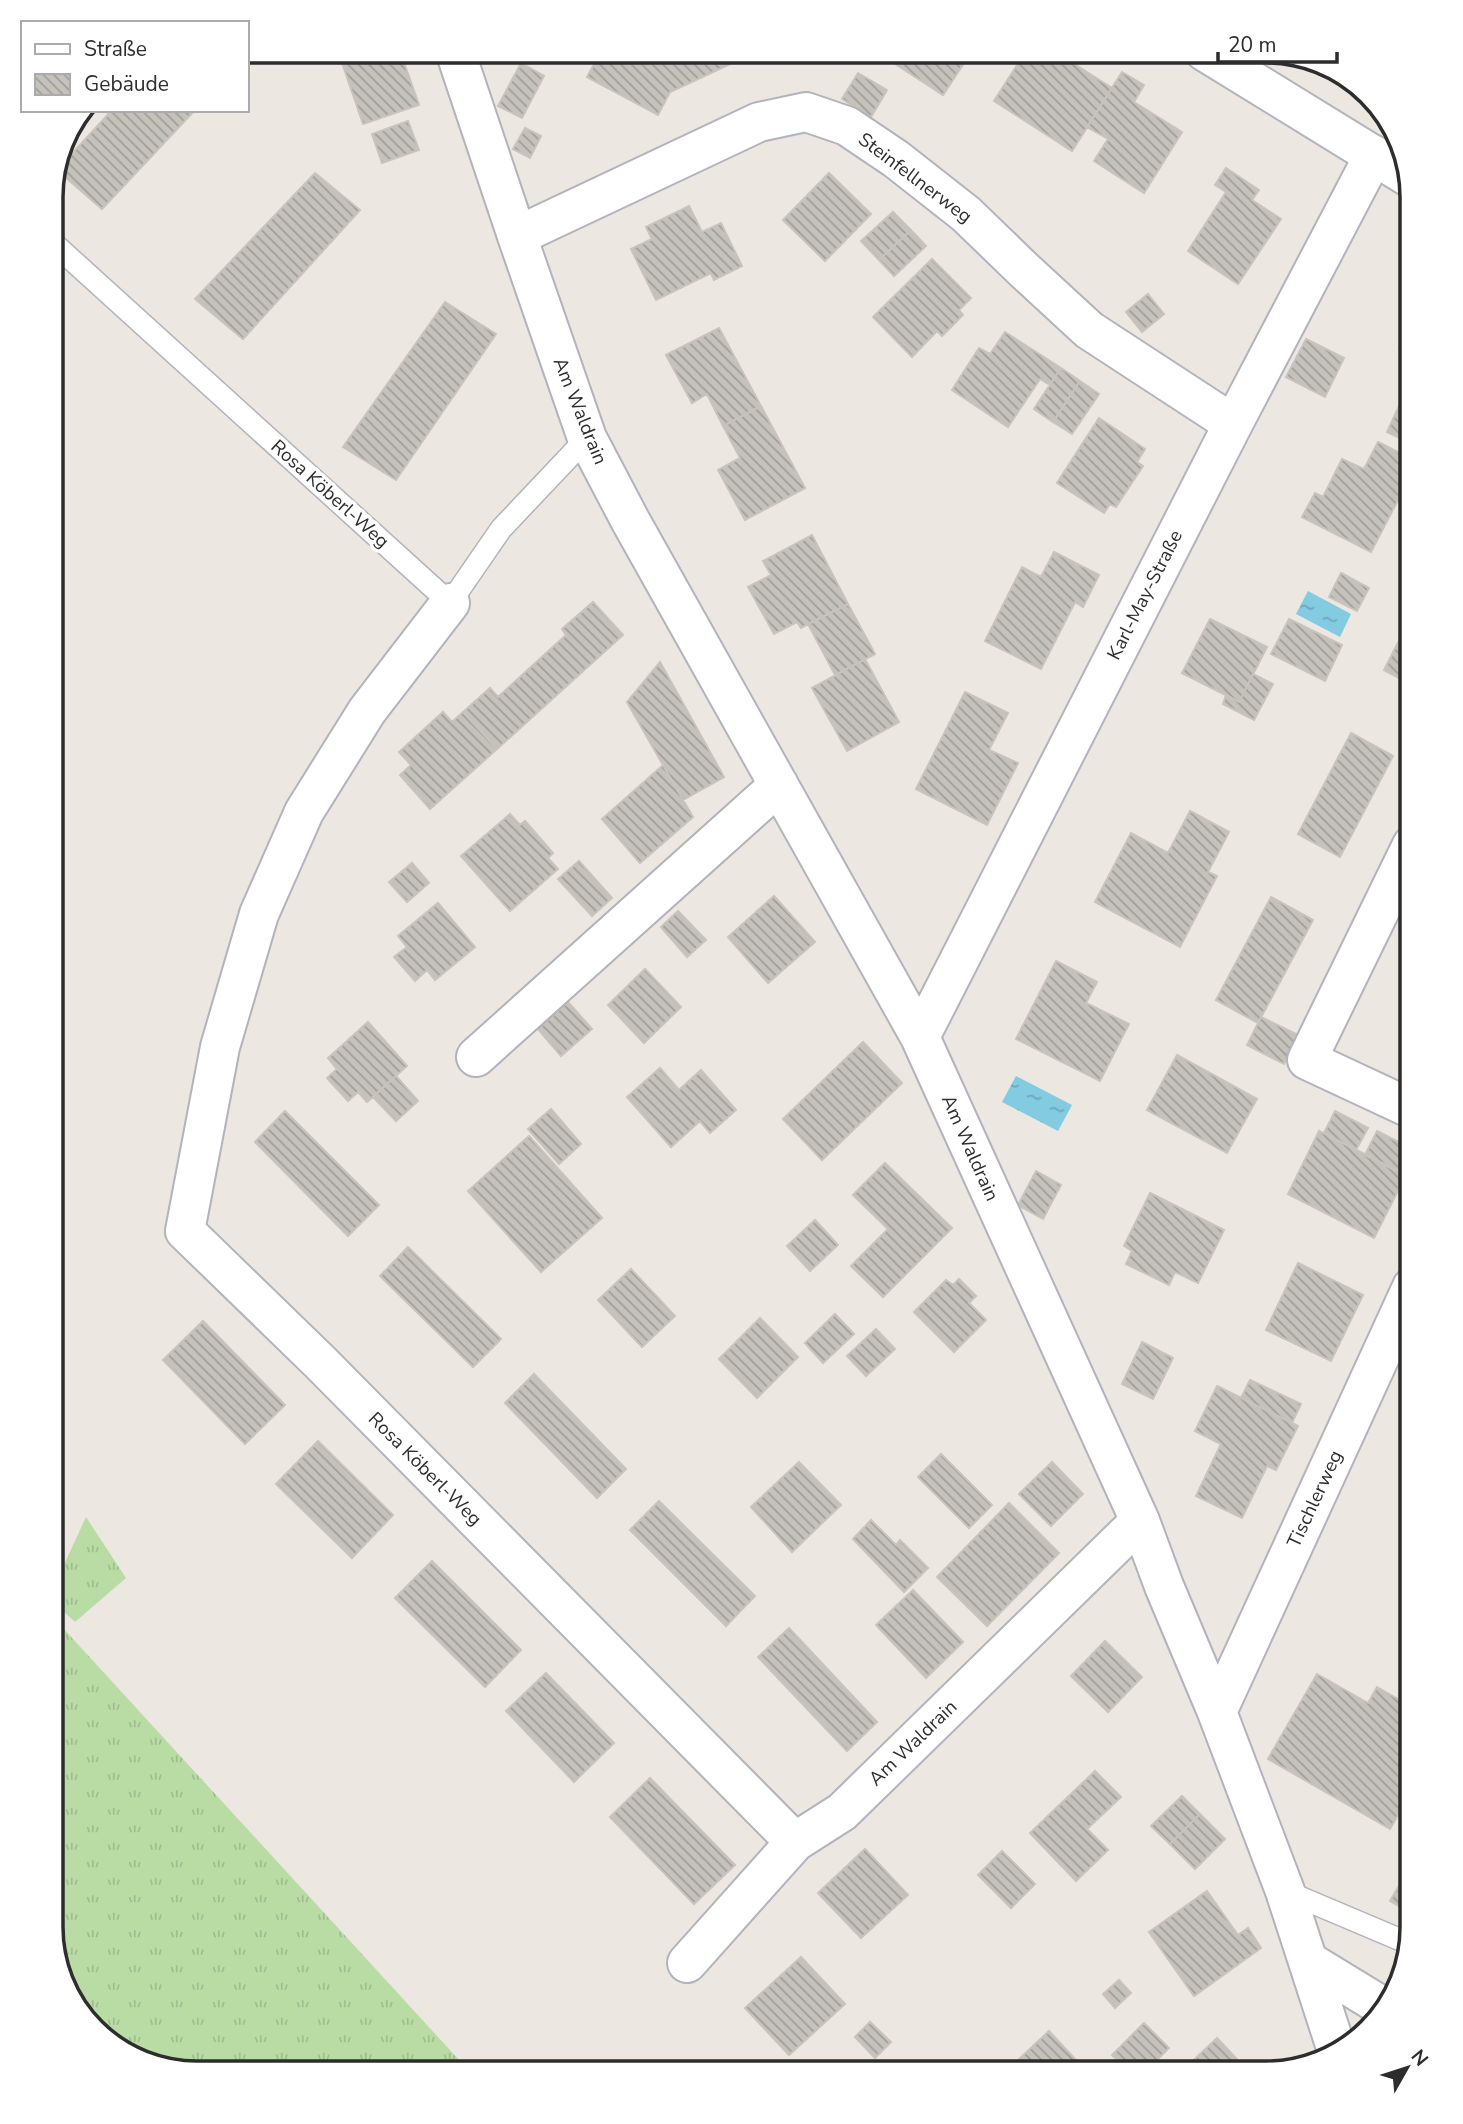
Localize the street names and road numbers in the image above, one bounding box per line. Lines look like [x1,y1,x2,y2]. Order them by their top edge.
street label: Steinfellnerweg [853,127,977,229]
street label: Am Waldrain [547,354,613,468]
street label: Rosa Köberl-Weg [265,434,395,554]
street label: Karl-May-Straße [1101,526,1189,664]
street label: Am Waldrain [935,1091,1005,1205]
street label: Rosa Köberl-Weg [362,1406,488,1532]
street label: Tischlerweg [1281,1446,1349,1552]
street label: Am Waldrain [863,1694,963,1792]

